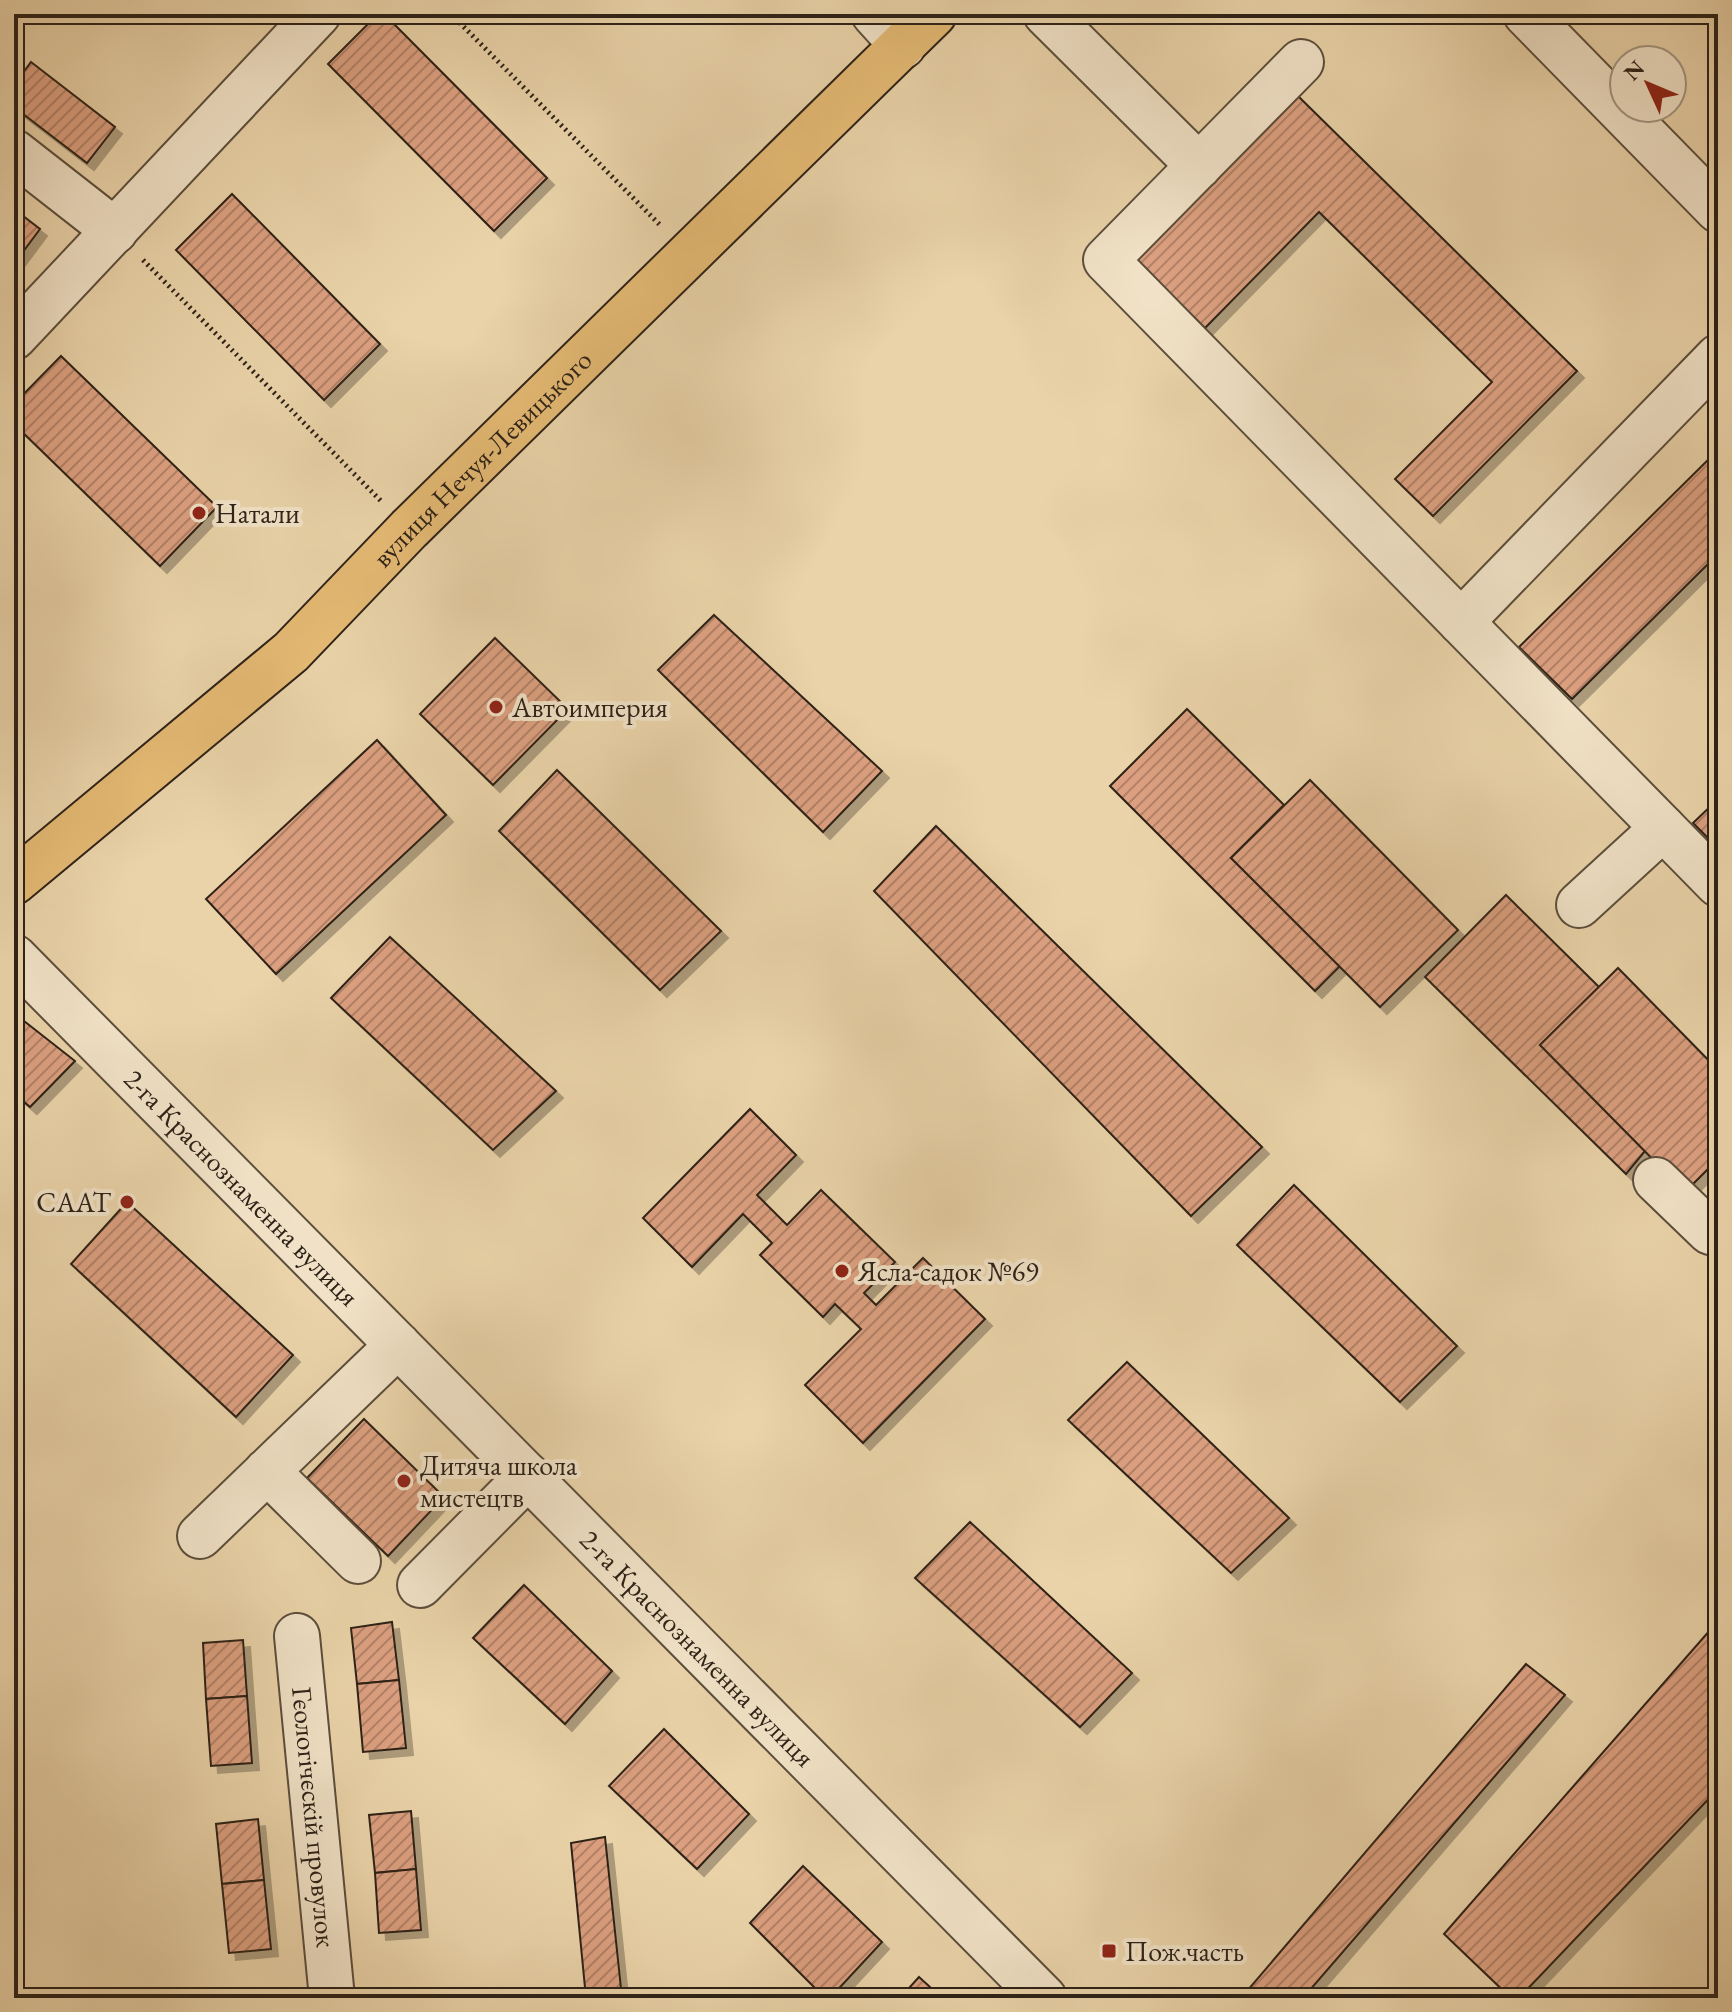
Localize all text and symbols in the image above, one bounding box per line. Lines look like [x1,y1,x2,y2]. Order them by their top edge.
north arrow [1608,44,1688,124]
text: N [1617,54,1651,87]
street label: вулиця Нечуя-Левицького [364,342,599,575]
place label: Натали [215,495,300,531]
marker: Натали [190,504,208,522]
place label: Автоимперия [511,689,668,725]
marker: Автоимперия [487,698,505,716]
street label: 2-га Краснознаменна вулиця [117,1061,367,1314]
place label: СААТ [36,1184,111,1220]
marker: СААТ [118,1193,136,1211]
place label: Ясла-садок №69 [857,1253,1039,1289]
marker: Ясла-садок №69 [833,1262,851,1280]
place label: Дитяча школа мистецтв [420,1447,578,1515]
marker: Дитяча школа мистецтв [395,1472,413,1490]
street label: 2-га Краснознаменна вулиця [572,1522,823,1774]
street label: Гєологічєскій провулок [284,1685,345,1949]
place label: Пож.часть [1125,1933,1244,1969]
marker: Пож.часть [1100,1942,1118,1960]

